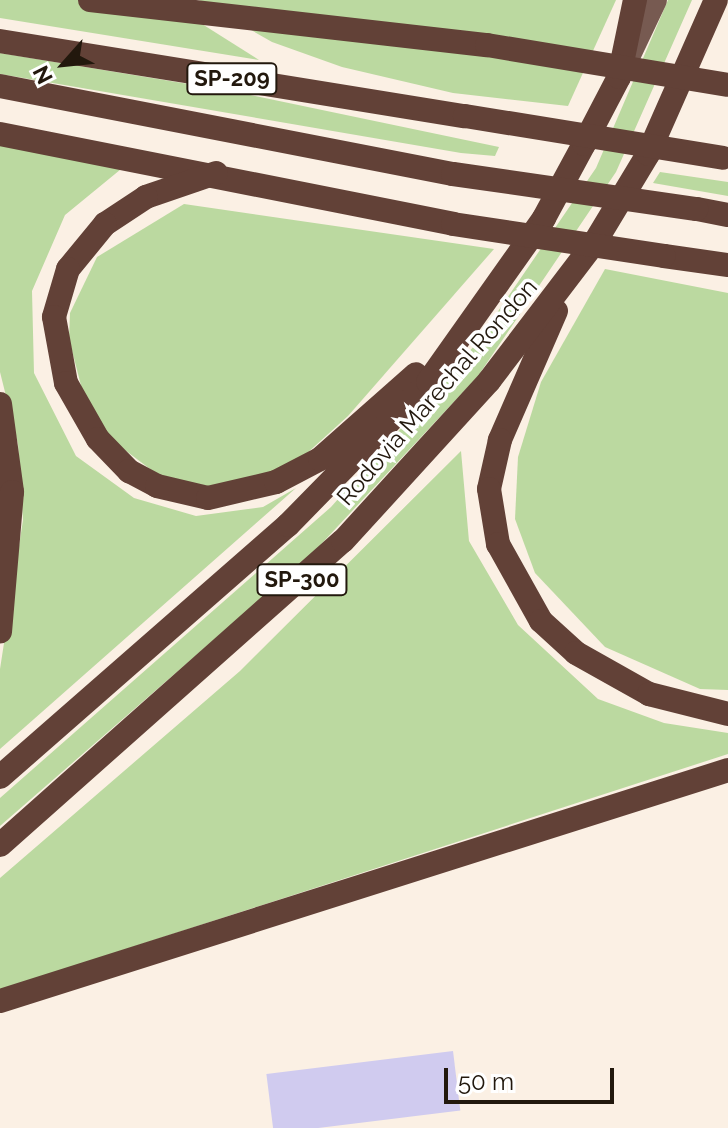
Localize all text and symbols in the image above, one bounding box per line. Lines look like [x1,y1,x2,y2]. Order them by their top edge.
north arrow [24,24,104,104]
road number: SP-209 [186,61,278,97]
text: N [27,62,58,88]
street label: Rodovia Marechal Rondon [331,273,543,511]
road number: SP-300 [256,562,348,598]
scale bar [448,1052,618,1102]
text: 50 m [458,1067,514,1096]

